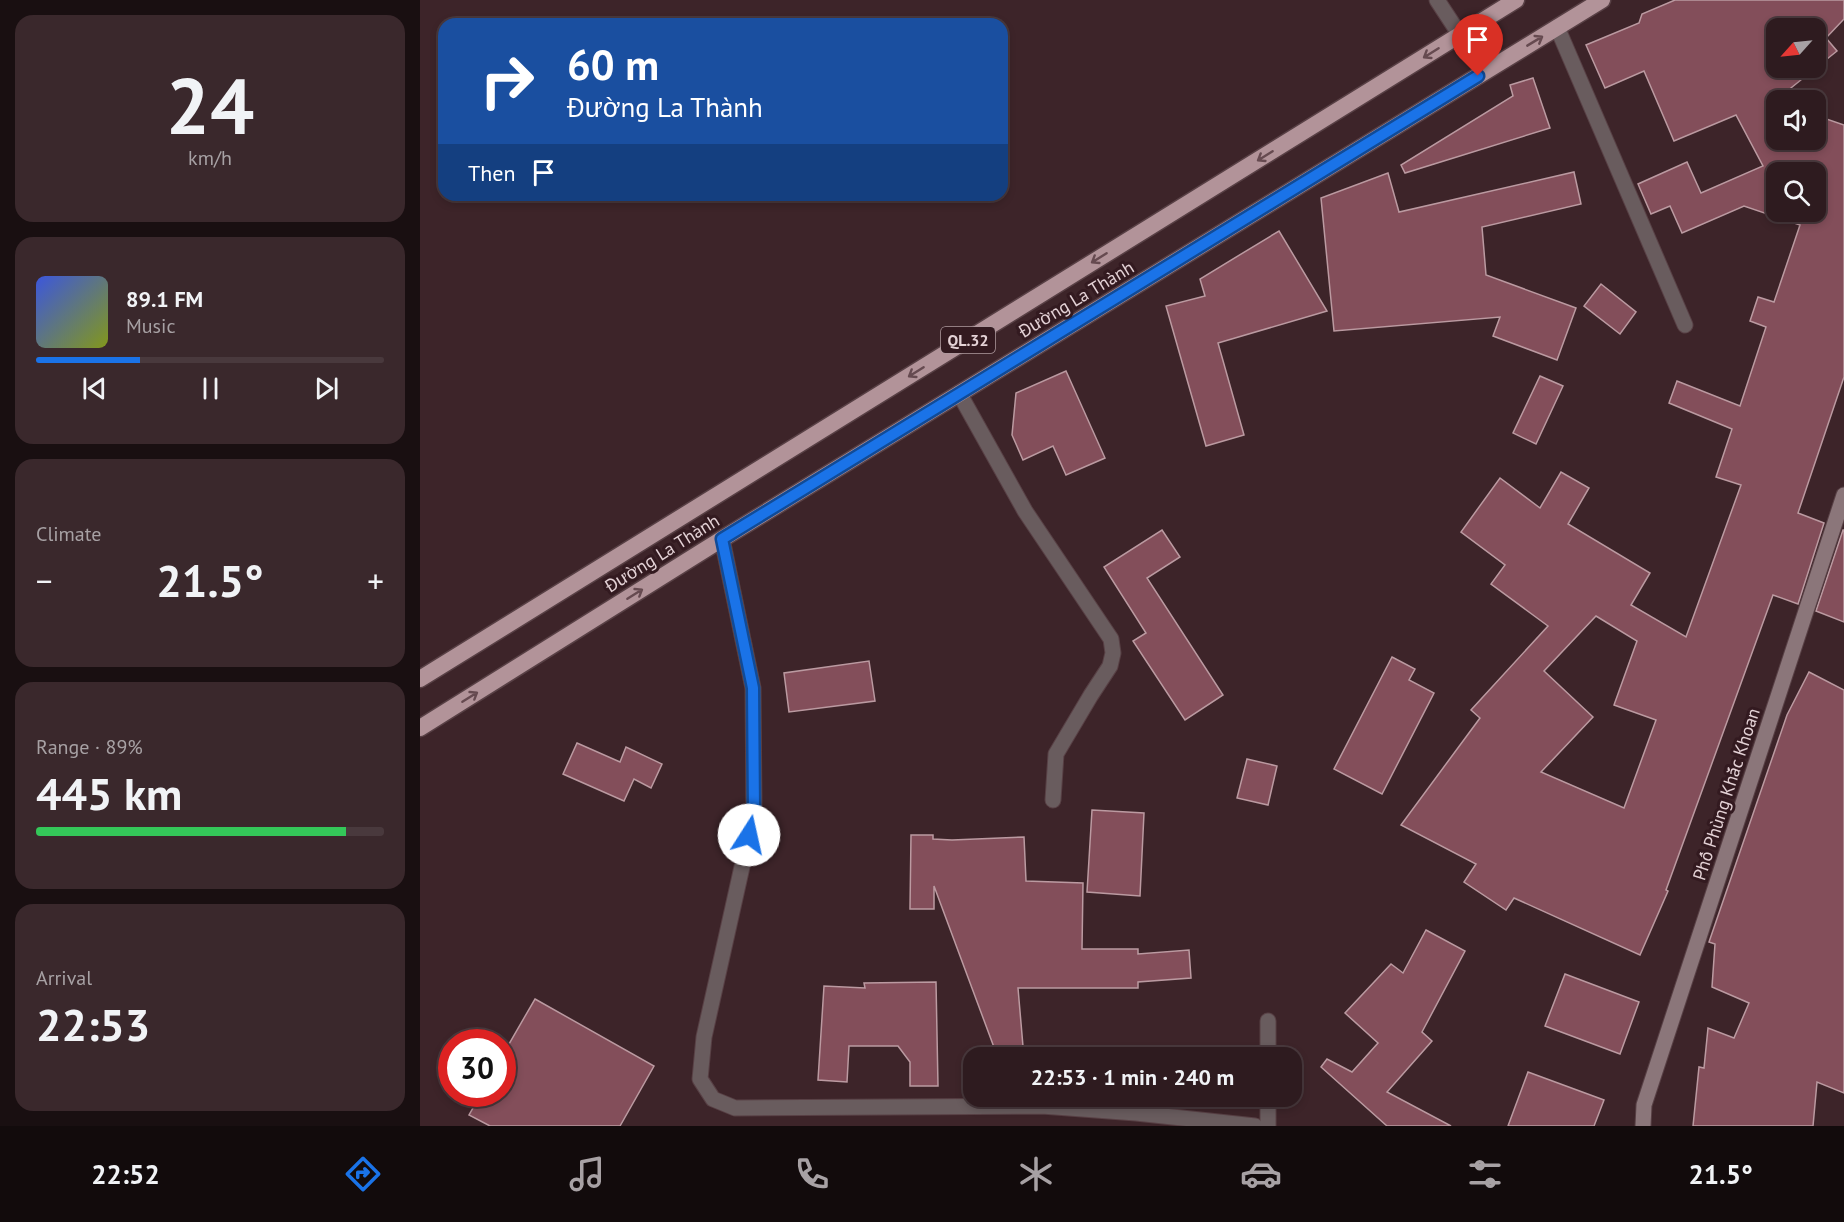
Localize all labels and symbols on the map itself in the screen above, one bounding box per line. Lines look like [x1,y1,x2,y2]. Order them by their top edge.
pin [1452,14,1503,76]
north arrow [1766,18,1826,78]
one-way arrow [1526,35,1543,47]
one-way arrow [1423,47,1440,59]
one-way arrow [1257,150,1274,162]
one-way arrow [1091,253,1108,265]
street label: Đường La Thành [1013,256,1138,343]
road number: QL.32 [941,327,995,353]
one-way arrow [908,367,925,379]
street label: Đường La Thành [600,509,723,598]
one-way arrow [626,587,643,599]
one-way arrow [461,691,478,704]
street label: Phố Phùng Khắc Khoan [1687,705,1765,883]
position arrow [717,803,781,867]
speed limit sign: 30 [438,1029,516,1107]

